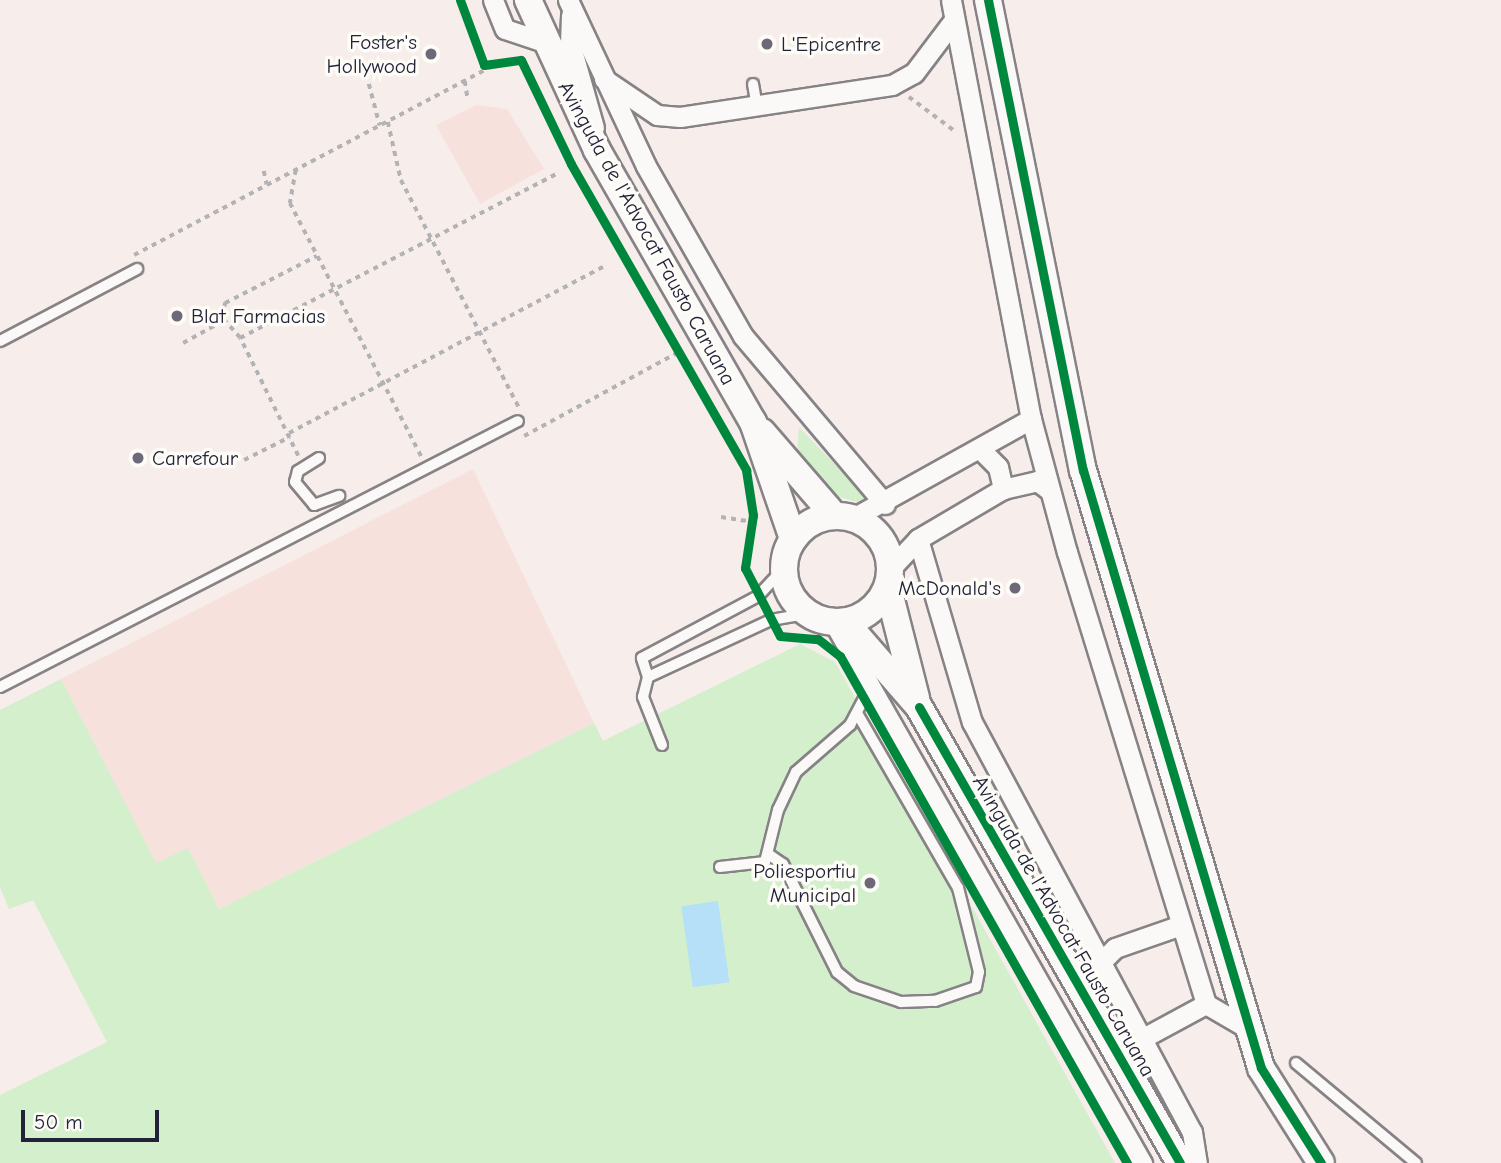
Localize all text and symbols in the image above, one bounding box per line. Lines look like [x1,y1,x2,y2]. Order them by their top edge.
place label: Foster's Hollywood [327,29,417,79]
place label: L'Epicentre [781,31,881,57]
marker: L'Epicentre [759,36,775,52]
marker: Foster's Hollywood [423,46,439,62]
street label: Avinguda de l'Advocat Fausto Caruana [553,77,741,389]
place label: Blat Farmacias [191,303,325,329]
marker: Blat Farmacias [169,308,185,324]
place label: Carrefour [152,445,238,471]
marker: Carrefour [130,450,146,466]
place label: McDonald's [898,575,1001,601]
marker: McDonald's [1007,580,1023,596]
street label: Avinguda de l'Advocat Fausto Caruana [967,771,1161,1081]
place label: Poliesportiu Municipal [753,858,856,908]
marker: Poliesportiu Municipal [862,875,878,891]
scale bar [24,1096,163,1140]
text: 50 m [34,1110,83,1134]

